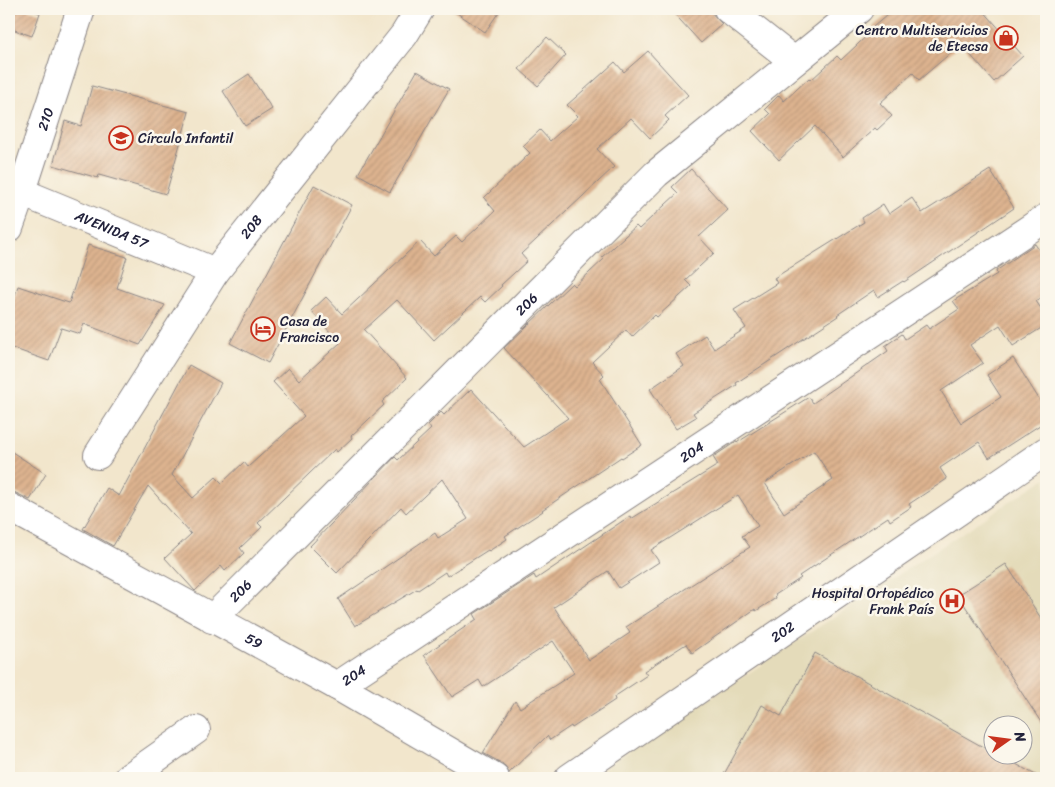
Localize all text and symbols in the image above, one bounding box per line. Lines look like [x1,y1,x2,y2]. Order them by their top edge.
place label: Centro Multiservicios de Etecsa [856,18,989,59]
shop icon: Centro Multiservicios de Etecsa [993,25,1019,51]
street label: 210 [30,104,61,134]
school or university icon: Círculo Infantil [108,125,134,151]
place label: Círculo Infantil [138,126,234,151]
street label: AVENIDA 57 [70,203,153,256]
street label: 208 [234,209,269,245]
street label: 206 [509,287,544,322]
place label: Casa de Francisco [280,309,339,350]
hotel icon: Casa de Francisco [250,316,276,342]
street label: 204 [674,435,710,470]
street label: 206 [223,573,258,609]
place label: Hospital Ortopédico Frank País [812,581,935,622]
hospital icon: Hospital Ortopédico Frank País [939,588,965,614]
street label: 202 [766,615,800,649]
street label: 59 [240,626,268,656]
street label: 204 [336,658,372,693]
north arrow [982,714,1032,764]
text: N [1007,728,1034,745]

